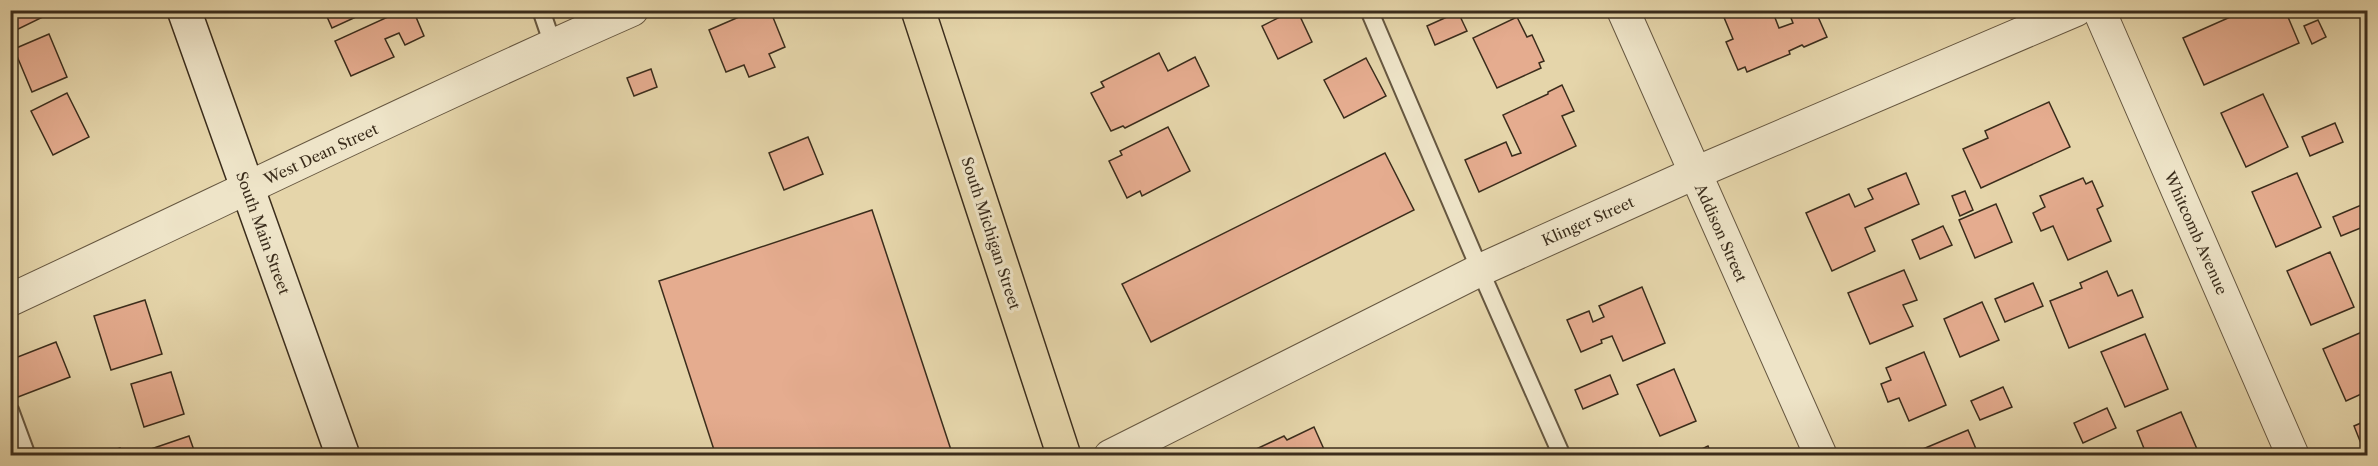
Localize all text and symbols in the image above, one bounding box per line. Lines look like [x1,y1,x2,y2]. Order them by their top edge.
street label: West Dean Street [260,119,382,189]
street label: South Michigan Street [957,154,1025,312]
street label: Whitcomb Avenue [2160,168,2232,298]
street label: South Main Street [232,169,294,298]
street label: Addison Street [1690,180,1751,286]
street label: Klinger Street [1539,192,1638,250]

